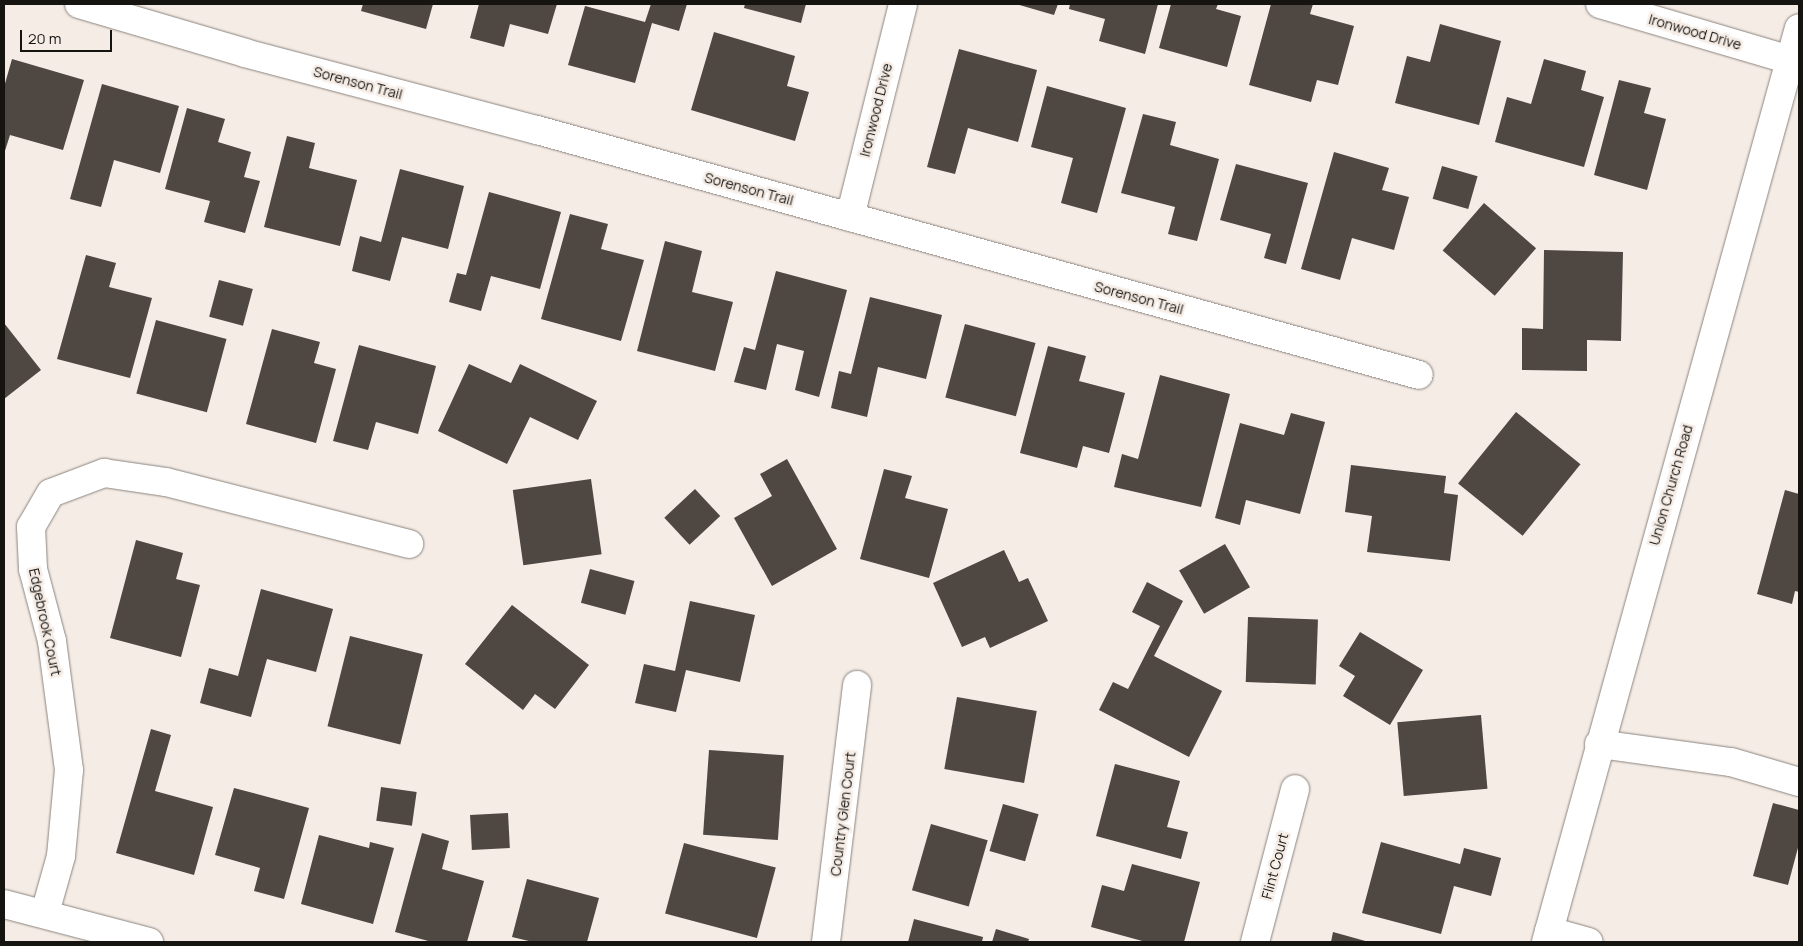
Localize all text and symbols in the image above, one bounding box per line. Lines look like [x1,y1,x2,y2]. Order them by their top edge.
street label: Ironwood Drive [1647,11,1743,53]
scale bar [22,20,115,52]
text: 20 m [28,28,61,49]
street label: Ironwood Drive [856,62,896,158]
street label: Sorenson Trail [312,63,404,103]
street label: Sorenson Trail [703,169,795,209]
street label: Sorenson Trail [1093,278,1185,318]
street label: Union Church Road [1646,423,1696,547]
street label: Edgebrook Court [25,567,65,677]
street label: Country Glen Court [827,751,859,877]
street label: Flint Court [1258,831,1292,901]

